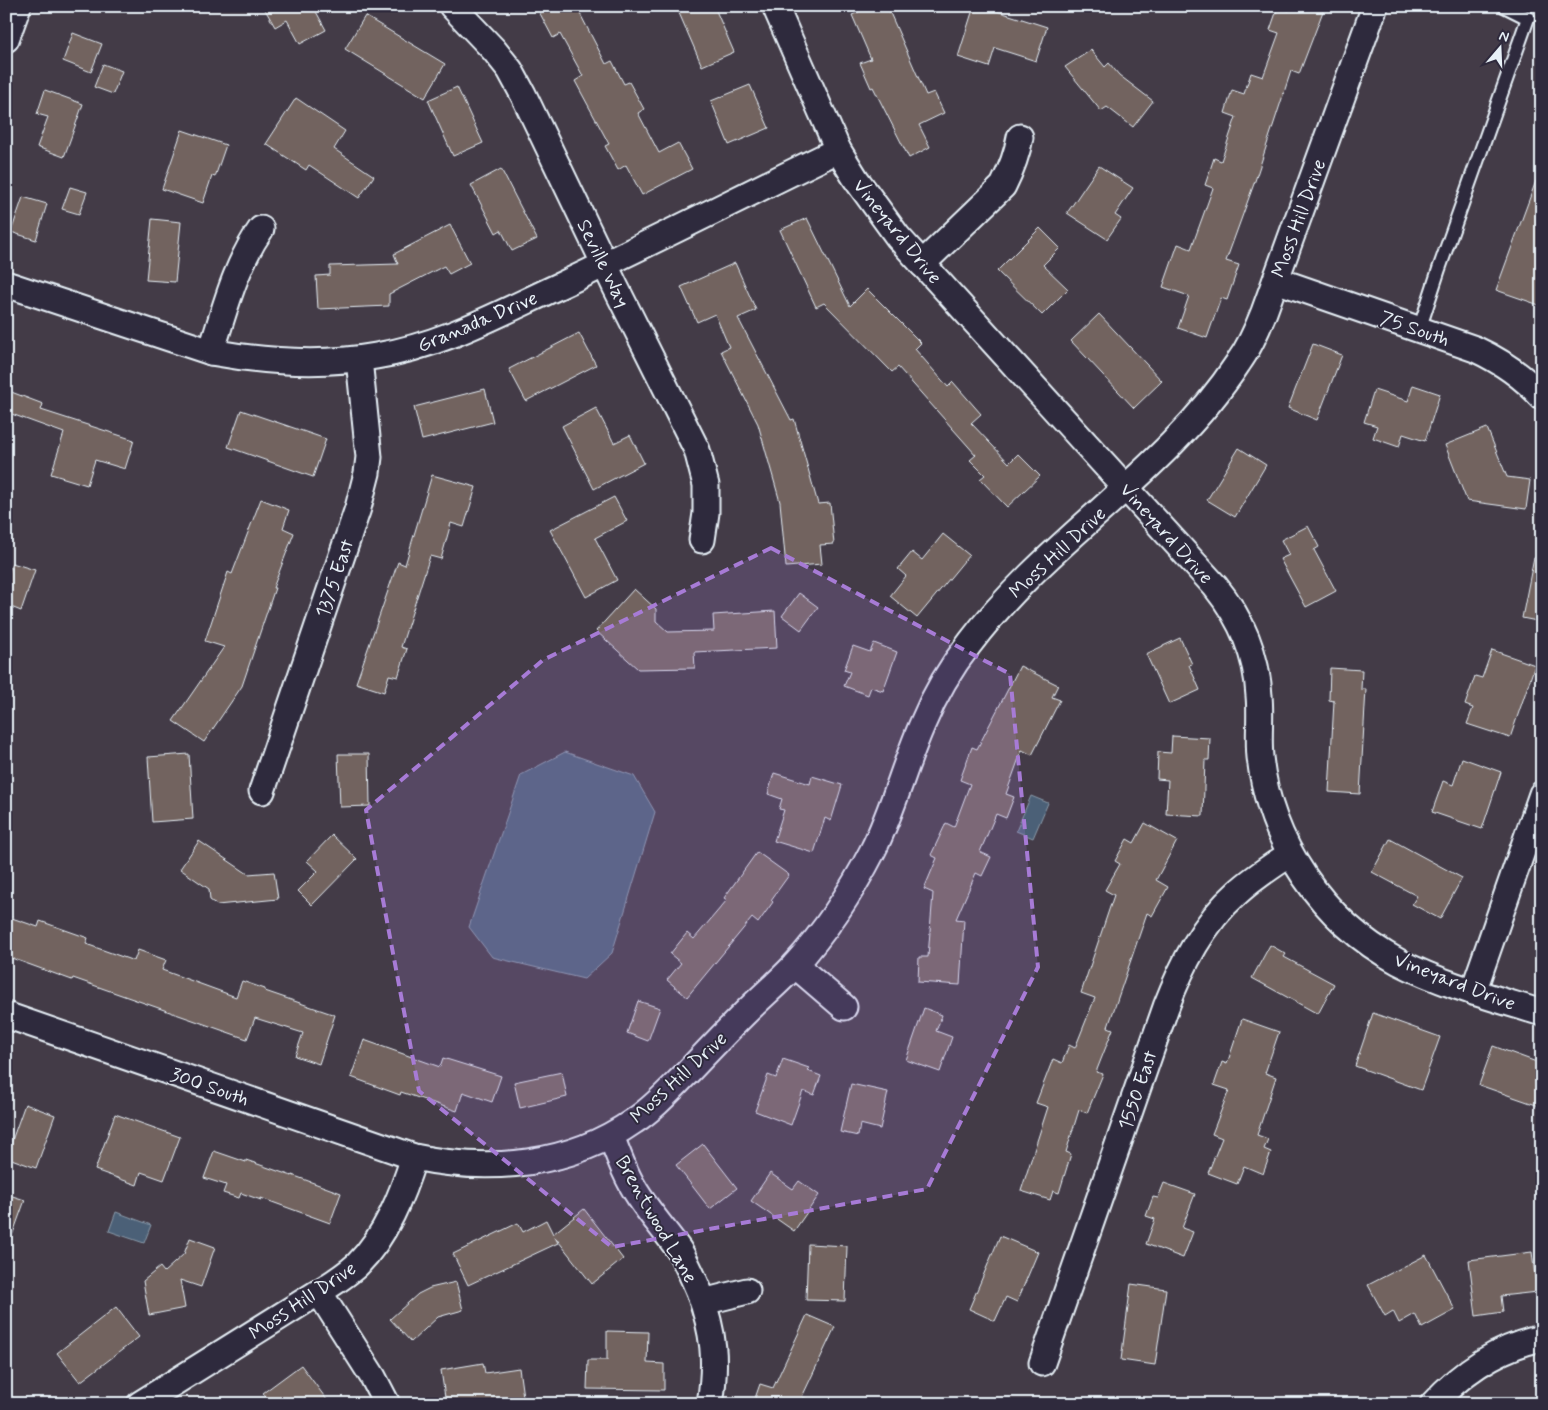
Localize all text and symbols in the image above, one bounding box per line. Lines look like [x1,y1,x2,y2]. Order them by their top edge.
north arrow [1476,22,1526,72]
text: N [1497,27,1511,47]
street label: Moss Hill Drive [1265,156,1333,281]
street label: Vineyard Drive [846,174,948,290]
street label: Seville Way [570,215,636,312]
street label: Granada Drive [413,285,542,360]
street label: 75 South [1376,305,1453,354]
street label: Vineyard Drive [1113,477,1219,591]
street label: Moss Hill Drive [1003,501,1113,605]
street label: 1375 East [309,536,361,621]
street label: Vineyard Drive [1390,947,1519,1018]
street label: Moss Hill Drive [624,1026,734,1130]
street label: 1550 East [1112,1047,1165,1134]
street label: 300 South [167,1061,252,1113]
street label: Brentwood Lane [608,1151,703,1289]
street label: Moss Hill Drive [244,1255,362,1347]

